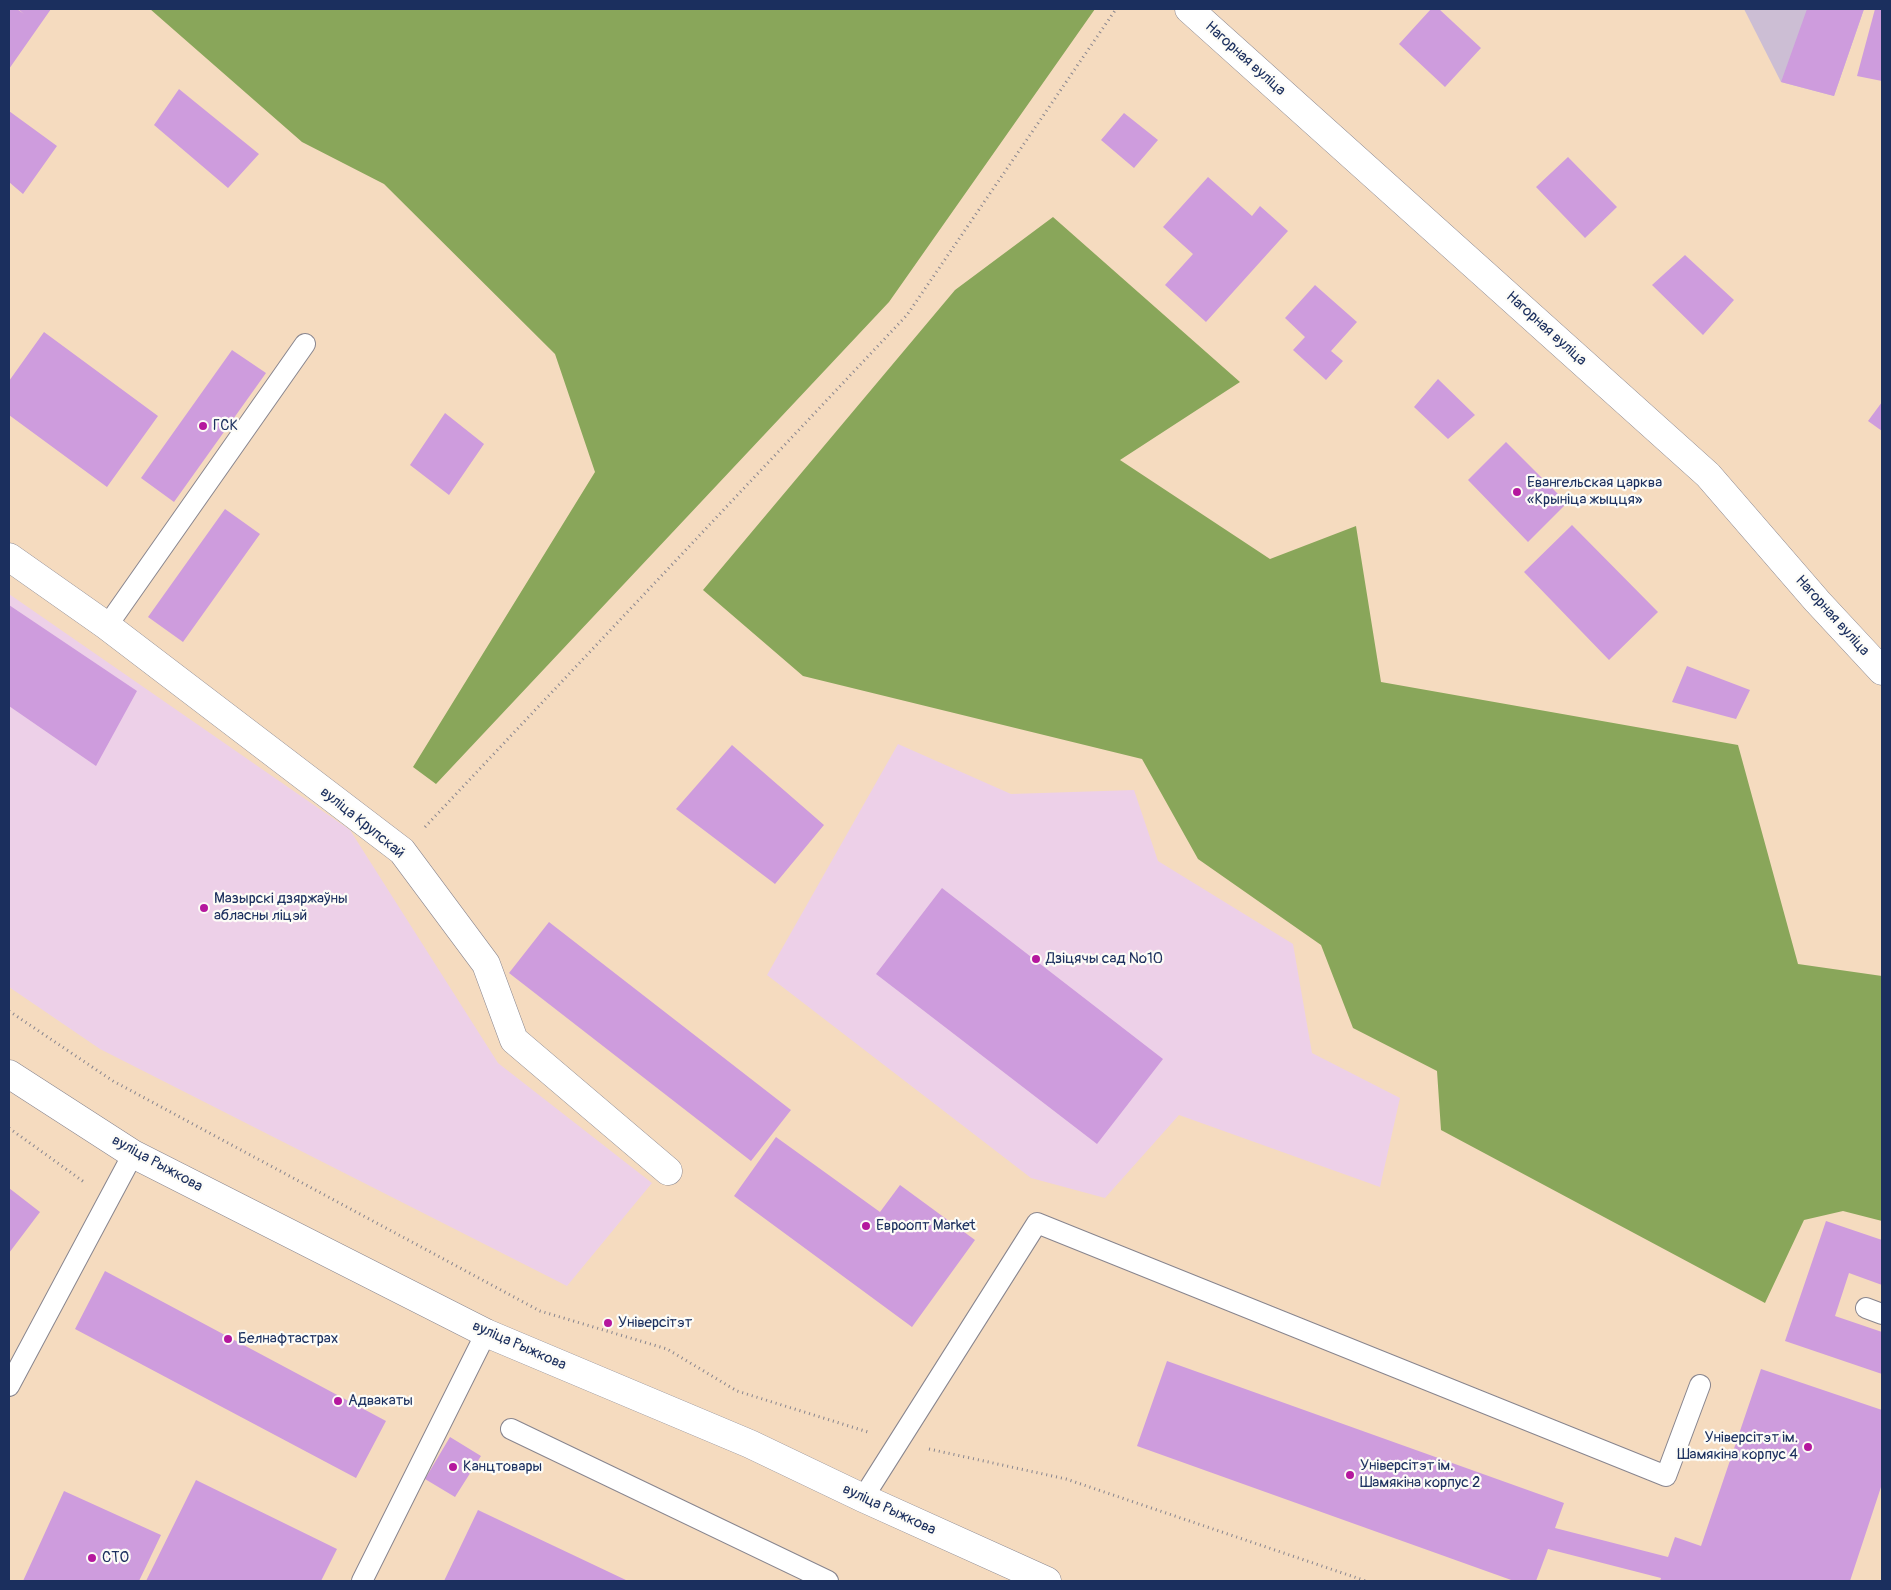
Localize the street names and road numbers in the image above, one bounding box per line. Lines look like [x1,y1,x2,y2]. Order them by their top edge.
street label: Нагорная вуліца [1201,18,1289,100]
street label: Нагорная вуліца [1502,288,1590,370]
street label: Нагорная вуліца [1791,572,1873,660]
street label: вуліца Крупскай [316,784,408,862]
street label: вуліца Рыжкова [109,1132,205,1196]
street label: вуліца Рыжкова [469,1317,569,1375]
street label: вуліца Рыжкова [840,1481,938,1539]

